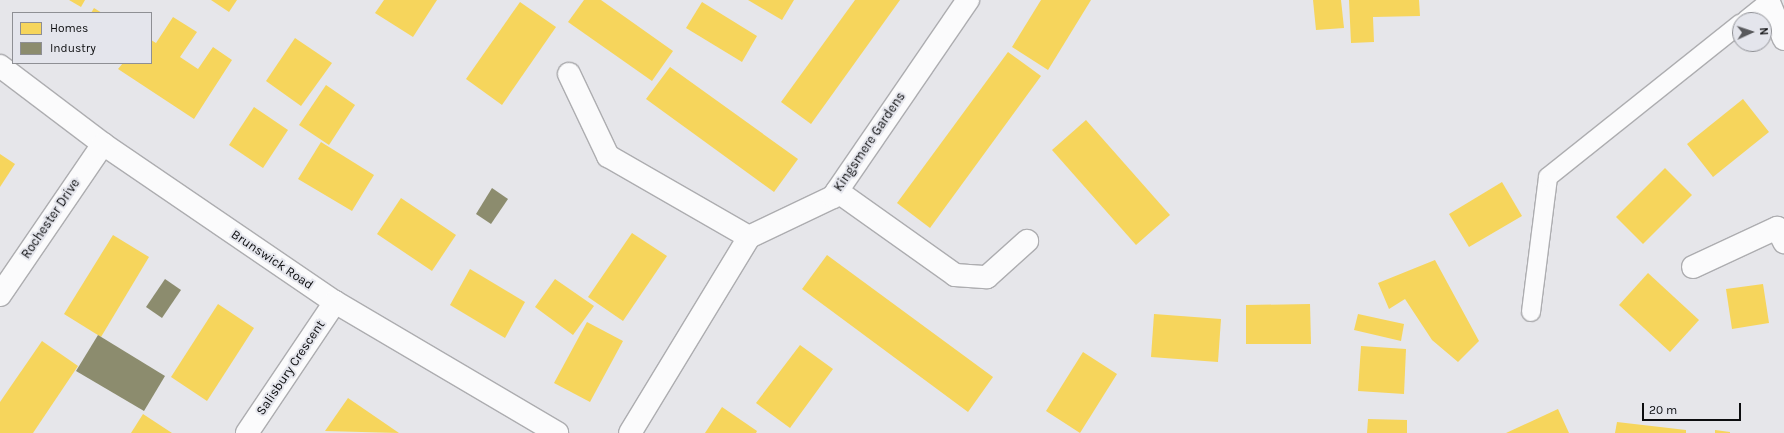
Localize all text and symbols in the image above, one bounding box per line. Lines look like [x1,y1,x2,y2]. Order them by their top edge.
legend [12,12,152,64]
north arrow [1732,12,1772,52]
text: Homes [50,21,88,35]
text: N [1757,27,1770,36]
text: Industry [50,41,96,55]
street label: Kingsmere Gardens [831,89,909,195]
street label: Rochester Drive [19,176,83,262]
street label: Brunswick Road [228,227,316,293]
street label: Salisbury Crescent [253,318,329,418]
scale bar [1644,395,1743,421]
text: 20 m [1649,403,1677,417]

